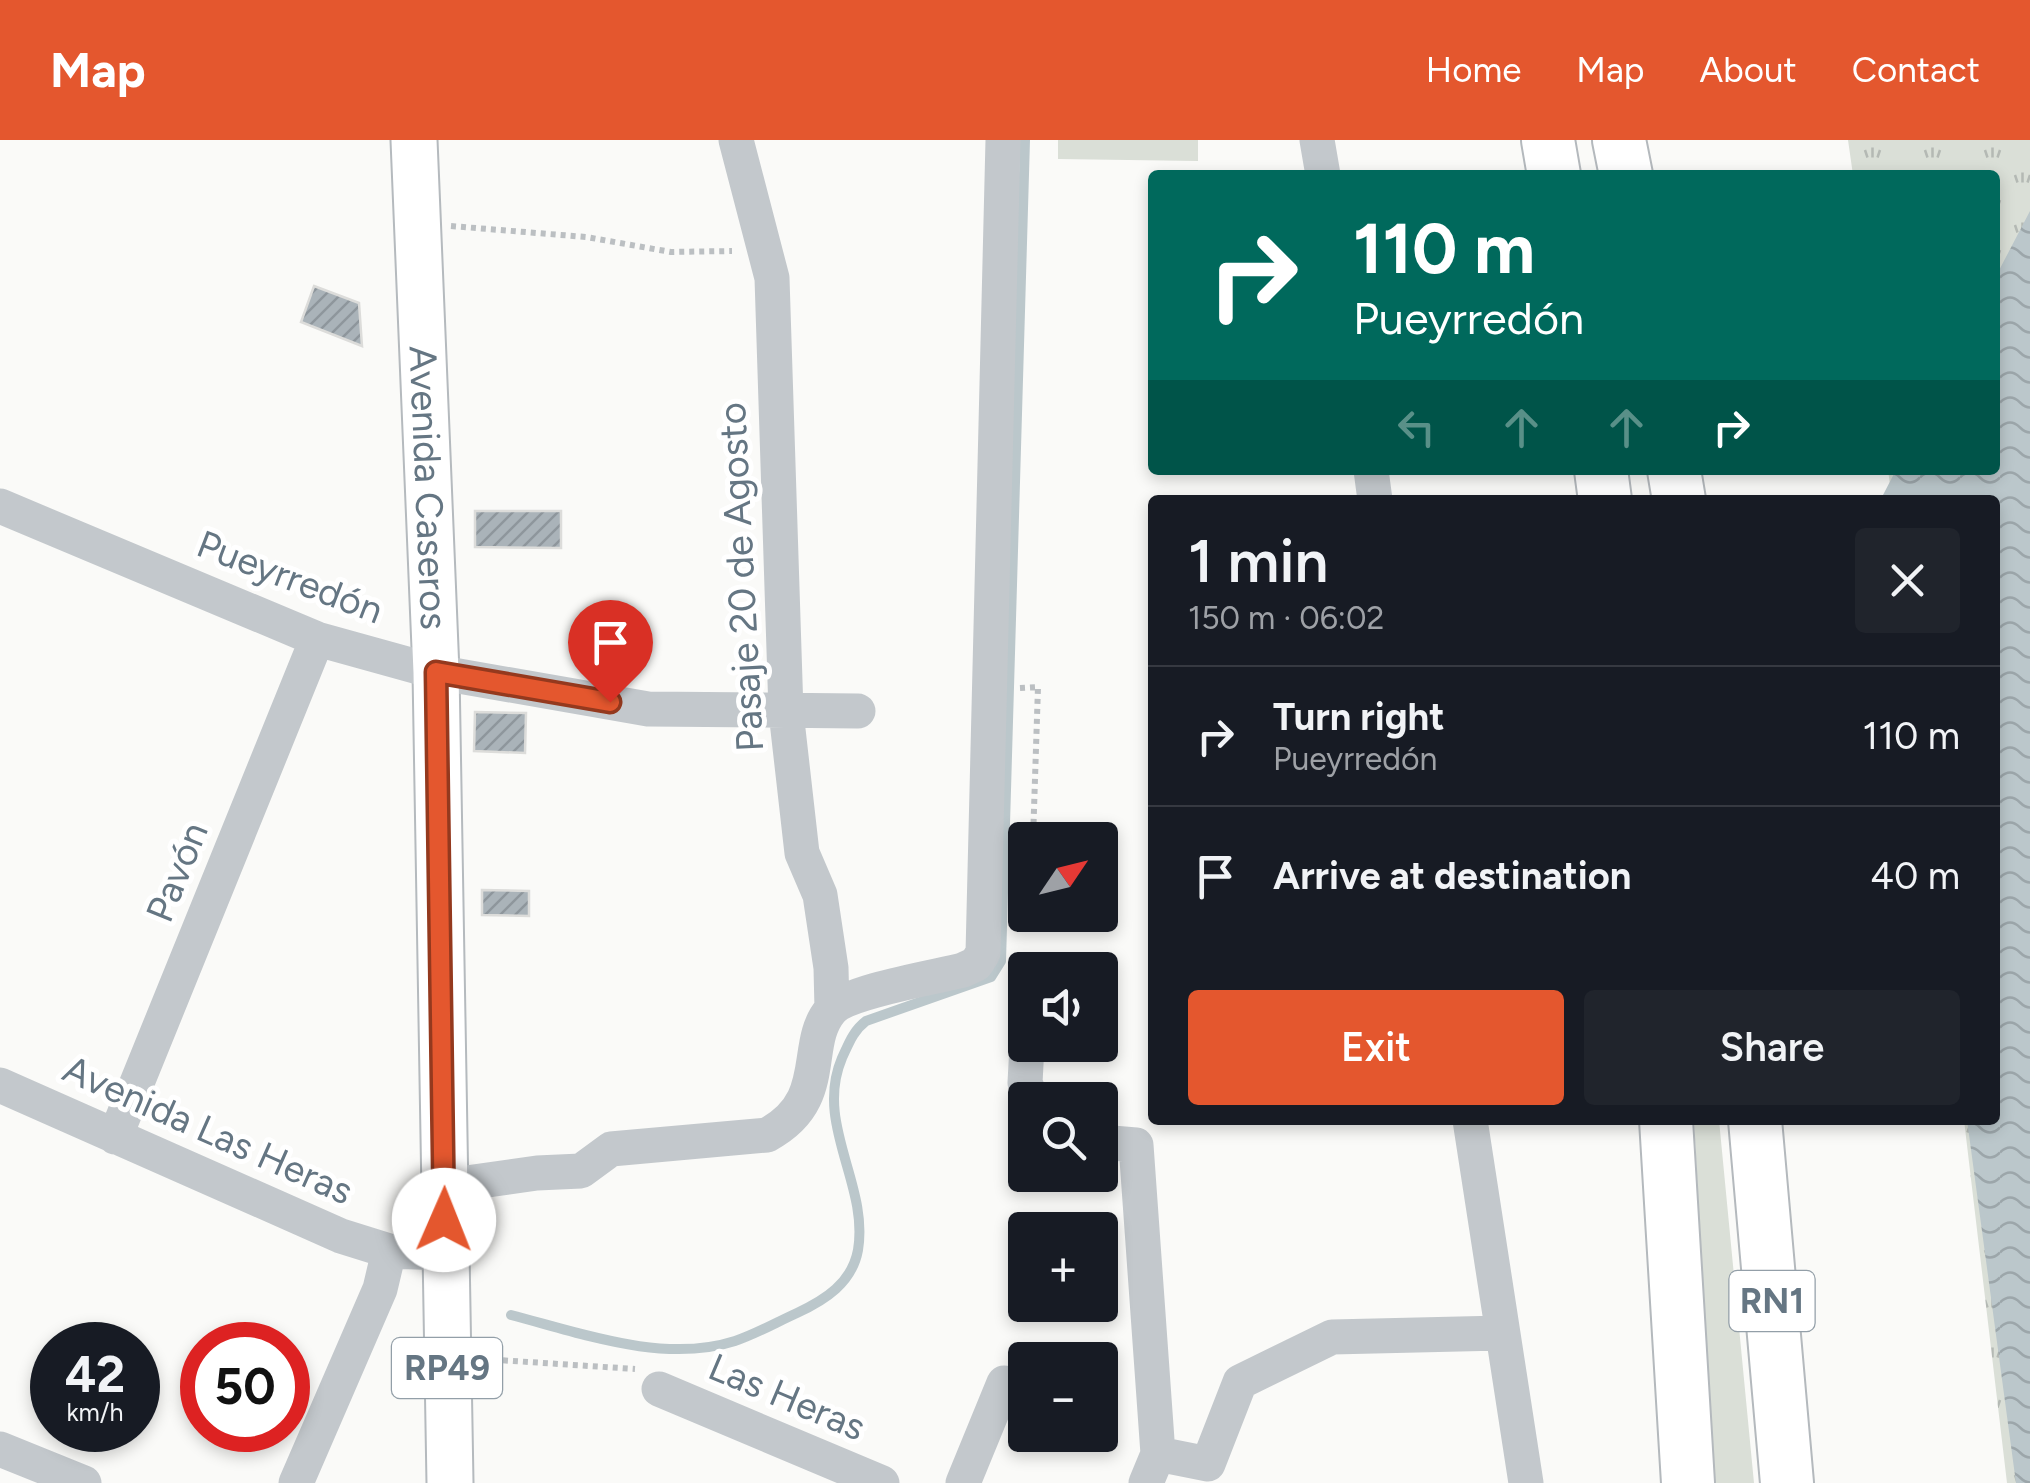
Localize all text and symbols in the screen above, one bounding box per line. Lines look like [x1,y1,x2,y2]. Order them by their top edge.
text: Map [50,41,146,99]
text: Home [1426,49,1521,91]
text: Map [1576,49,1645,91]
text: About [1700,49,1797,91]
text: Contact [1852,49,1980,91]
text: 110 m [1353,206,1535,291]
icon: right [1188,210,1318,340]
text: Pueyrredón [1353,291,1584,345]
street label: Avenida Caseros [400,345,457,631]
icon: left [1389,400,1444,455]
icon: ahead [1494,400,1549,455]
icon: ahead [1599,400,1654,455]
icon: right [1704,400,1759,455]
street label: Pasaje 20 de Agosto [709,401,773,753]
street label: Pueyrredón [191,521,389,633]
text: 1 min [1188,525,1328,597]
button: close [1855,528,1960,633]
text: 150 m · 06:02 [1188,599,1384,637]
pin [568,600,653,703]
icon: arrive [583,615,638,670]
text: Turn right [1273,694,1445,740]
icon: right [1188,709,1243,764]
text: 110 m [1863,713,1960,759]
text: Pueyrredón [1273,740,1437,778]
street label: Pavón [136,816,218,928]
north arrow [1008,822,1118,932]
map controls [1008,822,1118,1452]
icon: arrive [1188,849,1243,904]
text: Arrive at destination [1273,853,1631,899]
text: 40 m [1870,853,1960,899]
button: sound [1008,952,1118,1062]
button: Exit [1188,990,1564,1105]
button: Share [1584,990,1960,1105]
street label: Avenida Las Heras [56,1046,360,1214]
button: search [1008,1082,1118,1192]
position arrow [392,1168,496,1272]
button: + [1008,1212,1118,1322]
road number: RN1 [1730,1271,1814,1331]
speed limit sign: 50 [180,1322,310,1452]
road number: RP49 [392,1338,502,1398]
button: − [1008,1342,1118,1452]
text: 42 [65,1344,125,1405]
street label: Las Heras [702,1344,872,1450]
text: km/h [66,1397,124,1427]

